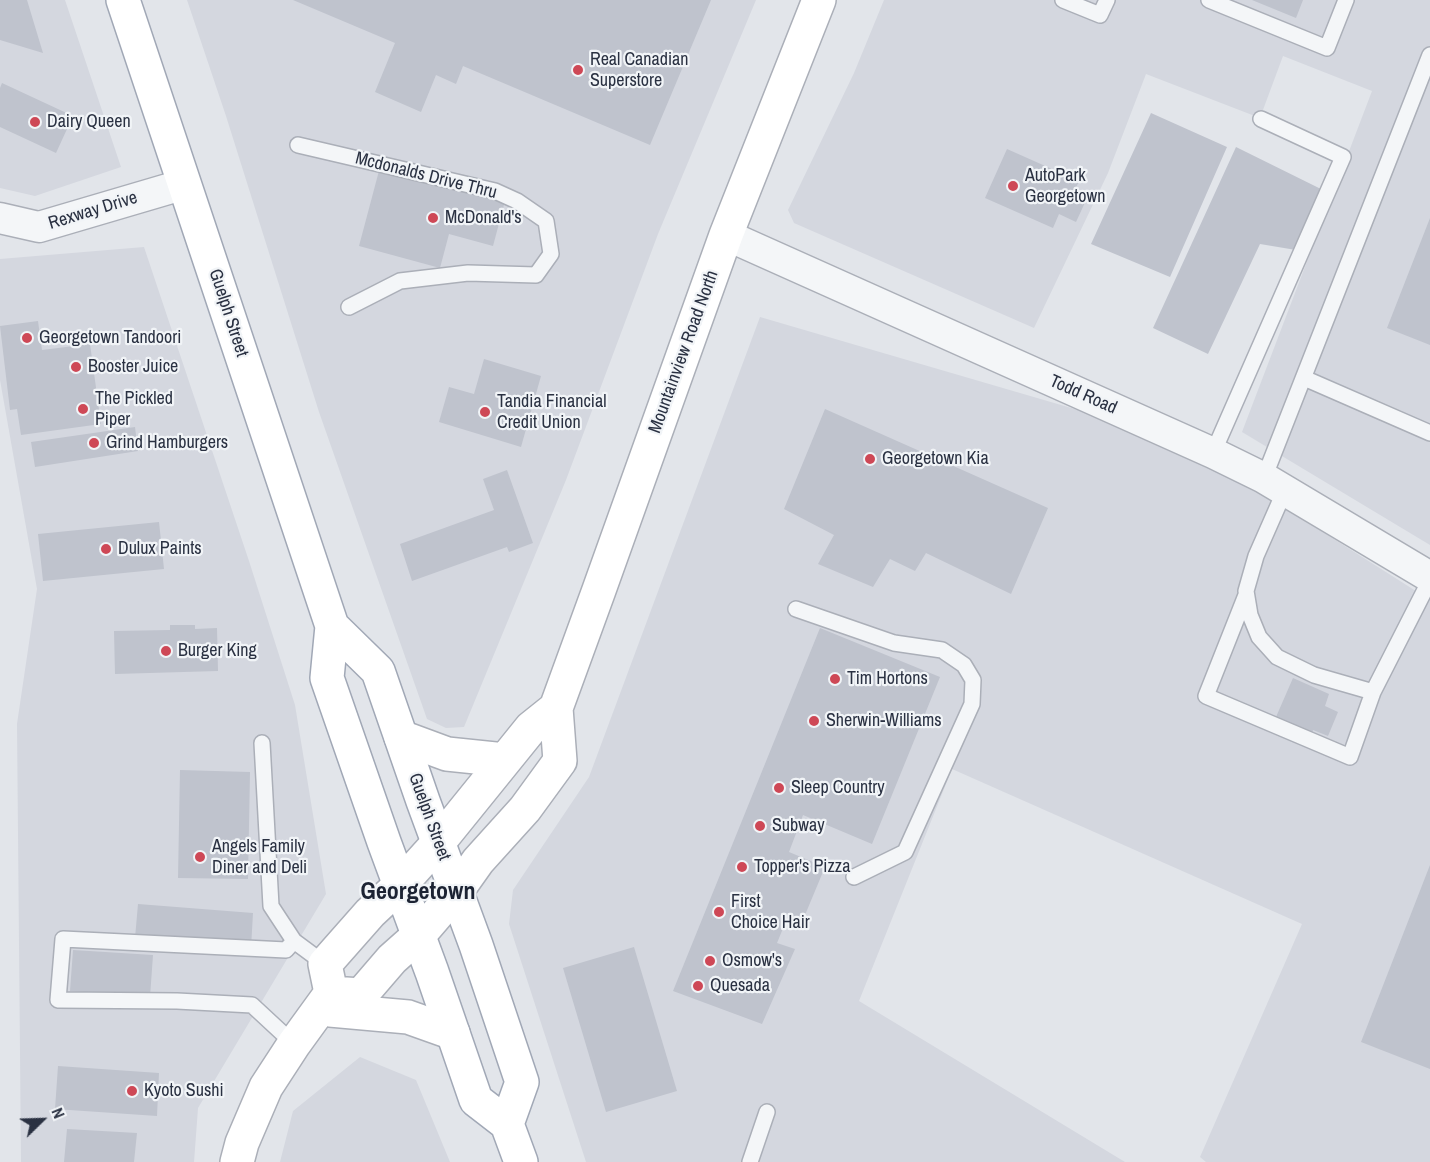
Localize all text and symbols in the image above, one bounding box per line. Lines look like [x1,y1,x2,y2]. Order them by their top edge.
place label: Real Canadian Superstore [590,49,688,92]
marker: Real Canadian Superstore [571,63,585,77]
place label: Dairy Queen [47,111,131,133]
marker: Dairy Queen [28,115,42,129]
street label: Mcdonalds Drive Thru [353,148,499,204]
place label: AutoPark Georgetown [1025,165,1105,207]
marker: AutoPark Georgetown [1006,179,1020,193]
street label: Rexway Drive [46,187,140,235]
place label: McDonald's [445,207,522,229]
marker: McDonald's [426,211,440,225]
street label: Guelph Street [204,266,252,360]
street label: Mountainview Road North [645,268,723,436]
place label: Georgetown Tandoori [39,327,181,349]
marker: Georgetown Tandoori [20,331,34,345]
place label: Booster Juice [88,356,178,378]
marker: Booster Juice [69,360,83,374]
street label: Todd Road [1046,371,1120,419]
place label: The Pickled Piper [95,388,173,430]
place label: Tandia Financial Credit Union [497,391,606,434]
marker: The Pickled Piper [76,402,90,416]
marker: Tandia Financial Credit Union [478,405,492,419]
place label: Grind Hamburgers [106,432,228,454]
marker: Grind Hamburgers [87,436,101,450]
place label: Georgetown Kia [882,448,989,470]
marker: Georgetown Kia [863,452,877,466]
place label: Dulux Paints [118,538,202,560]
marker: Dulux Paints [99,542,113,556]
place label: Burger King [178,640,257,662]
marker: Burger King [159,644,173,658]
place label: Tim Hortons [847,668,928,690]
marker: Tim Hortons [828,672,842,686]
place label: Sherwin-Williams [826,710,942,732]
marker: Sherwin-Williams [807,714,821,728]
street label: Guelph Street [403,771,455,863]
place label: Sleep Country [791,777,885,799]
marker: Sleep Country [772,781,786,795]
place label: Subway [772,815,825,837]
marker: Subway [753,819,767,833]
place label: Angels Family Diner and Deli [212,836,307,878]
marker: Angels Family Diner and Deli [193,850,207,864]
place label: Topper's Pizza [754,856,850,878]
marker: Topper's Pizza [735,860,749,874]
district label: Georgetown [361,879,475,907]
place label: First Choice Hair [731,891,810,934]
marker: First Choice Hair [712,905,726,919]
place label: Osmow's [722,950,782,972]
marker: Osmow's [703,954,717,968]
place label: Quesada [710,975,770,997]
marker: Quesada [691,979,705,993]
place label: Kyoto Sushi [144,1080,224,1102]
marker: Kyoto Sushi [125,1084,139,1098]
north arrow [12,1090,72,1150]
text: N [47,1104,71,1122]

